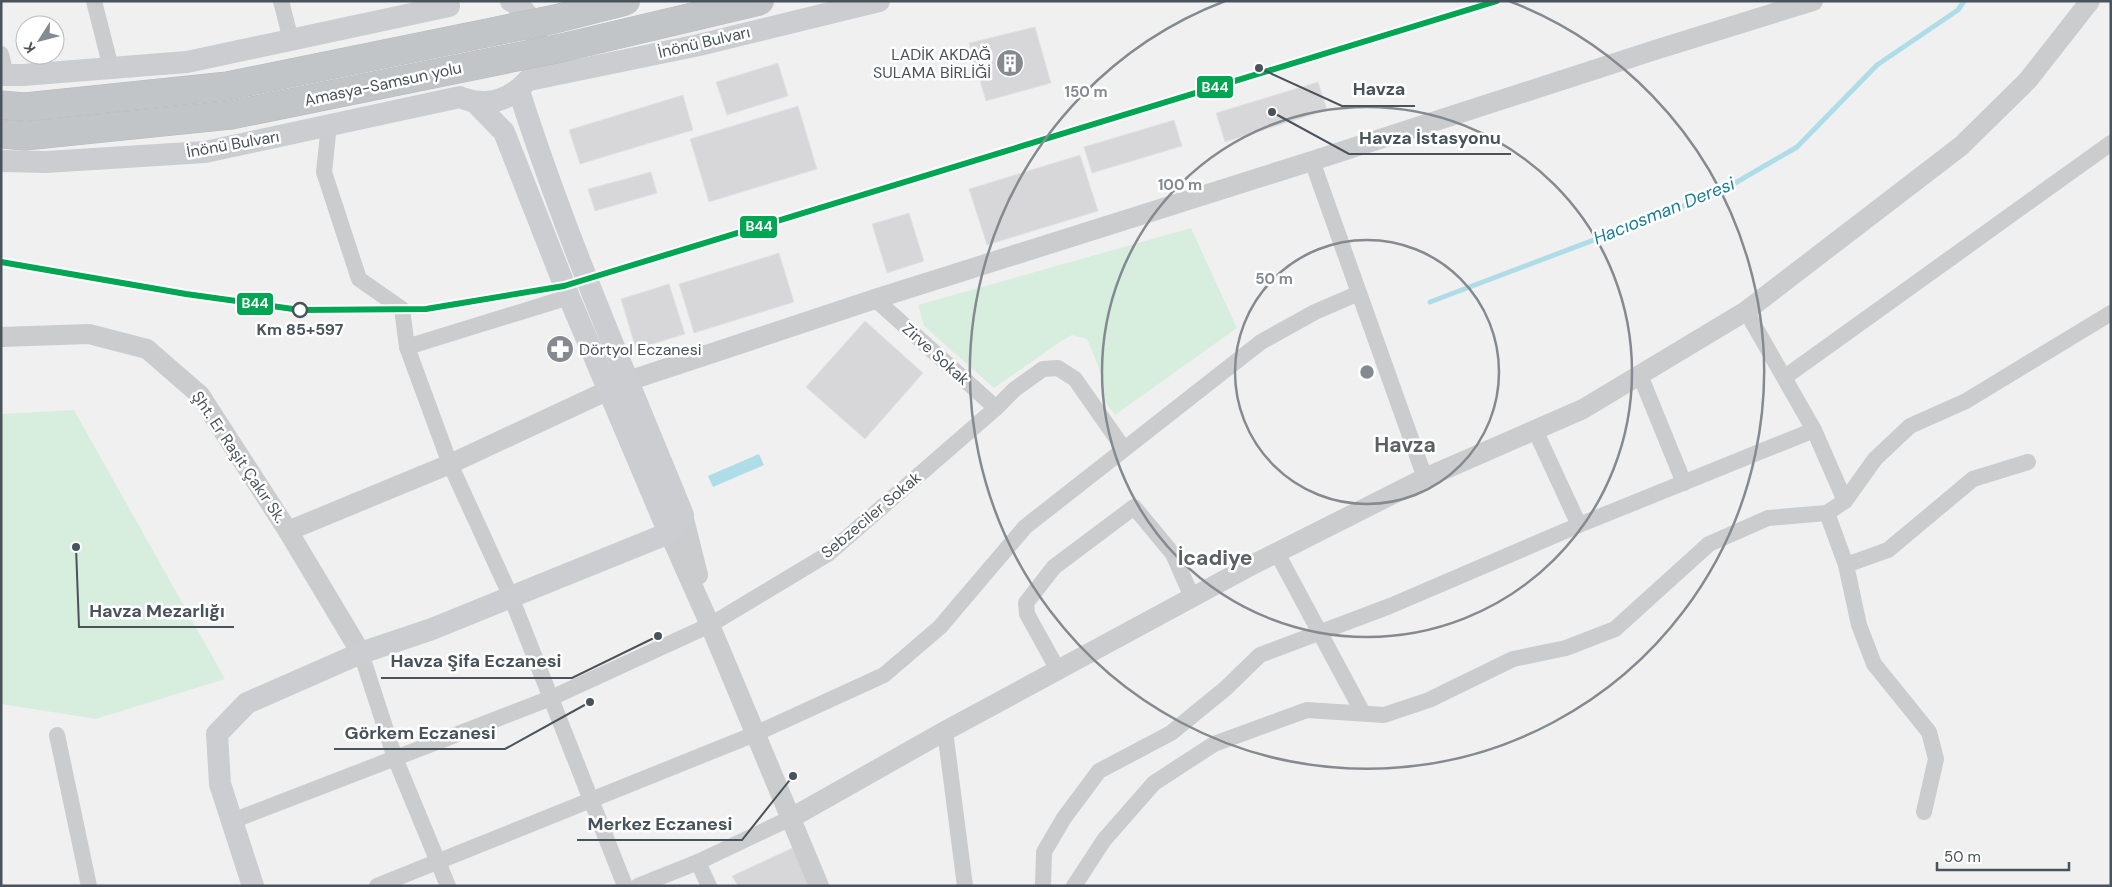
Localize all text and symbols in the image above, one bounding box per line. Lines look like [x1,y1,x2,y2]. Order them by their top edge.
north arrow [15,15,65,65]
street label: İnönü Bulvarı [656,21,752,63]
text: K [20,39,39,57]
place label: LADİK AKDAĞ SULAMA BİRLİĞİ [873,44,991,83]
building icon: LADİK AKDAĞ SULAMA BİRLİĞİ [995,48,1025,78]
street label: Amasya-Samsun yolu [302,57,464,111]
callout: Havza [1342,73,1415,106]
line badge: B44 [1196,75,1234,99]
text: Havza [1353,77,1405,101]
text: B44 [1201,78,1229,96]
text: 150 m [1065,82,1108,102]
callout: Havza İstasyonu [1349,121,1511,154]
street label: İnönü Bulvarı [185,126,281,162]
text: Havza İstasyonu [1359,126,1501,150]
water label: Hacıosman Deresi [1590,171,1739,250]
text: 100 m [1158,175,1202,195]
line badge: B44 [739,215,778,239]
text: B44 [745,217,773,235]
text: 50 m [1255,269,1293,289]
line badge: B44 [236,292,274,316]
text: B44 [241,294,269,312]
marker: Km 85+597 [292,302,308,318]
street label: Zirve Sokak [898,318,974,390]
place label: Km 85+597 [257,319,344,340]
pharmacy icon: Dörtyol Eczanesi [545,334,575,364]
place label: Dörtyol Eczanesi [579,339,702,360]
centre of rings [1358,363,1376,381]
street label: Şht. Er Raşit Çakır Sk. [187,387,291,527]
district label: Havza [1374,431,1436,459]
street label: Sebzeciler Sokak [817,467,925,563]
district label: İcadiye [1178,544,1252,572]
callout: Havza Mezarlığı [79,594,234,627]
text: Havza Mezarlığı [89,599,225,623]
callout: Havza Şifa Eczanesi [381,645,572,678]
text: Havza Şifa Eczanesi [390,649,562,673]
callout: Görkem Eczanesi [334,716,505,749]
text: Görkem Eczanesi [344,721,496,745]
callout: Merkez Eczanesi [577,807,742,840]
text: Merkez Eczanesi [588,812,732,836]
scale bar [1937,840,2070,872]
text: 50 m [1944,847,1981,867]

